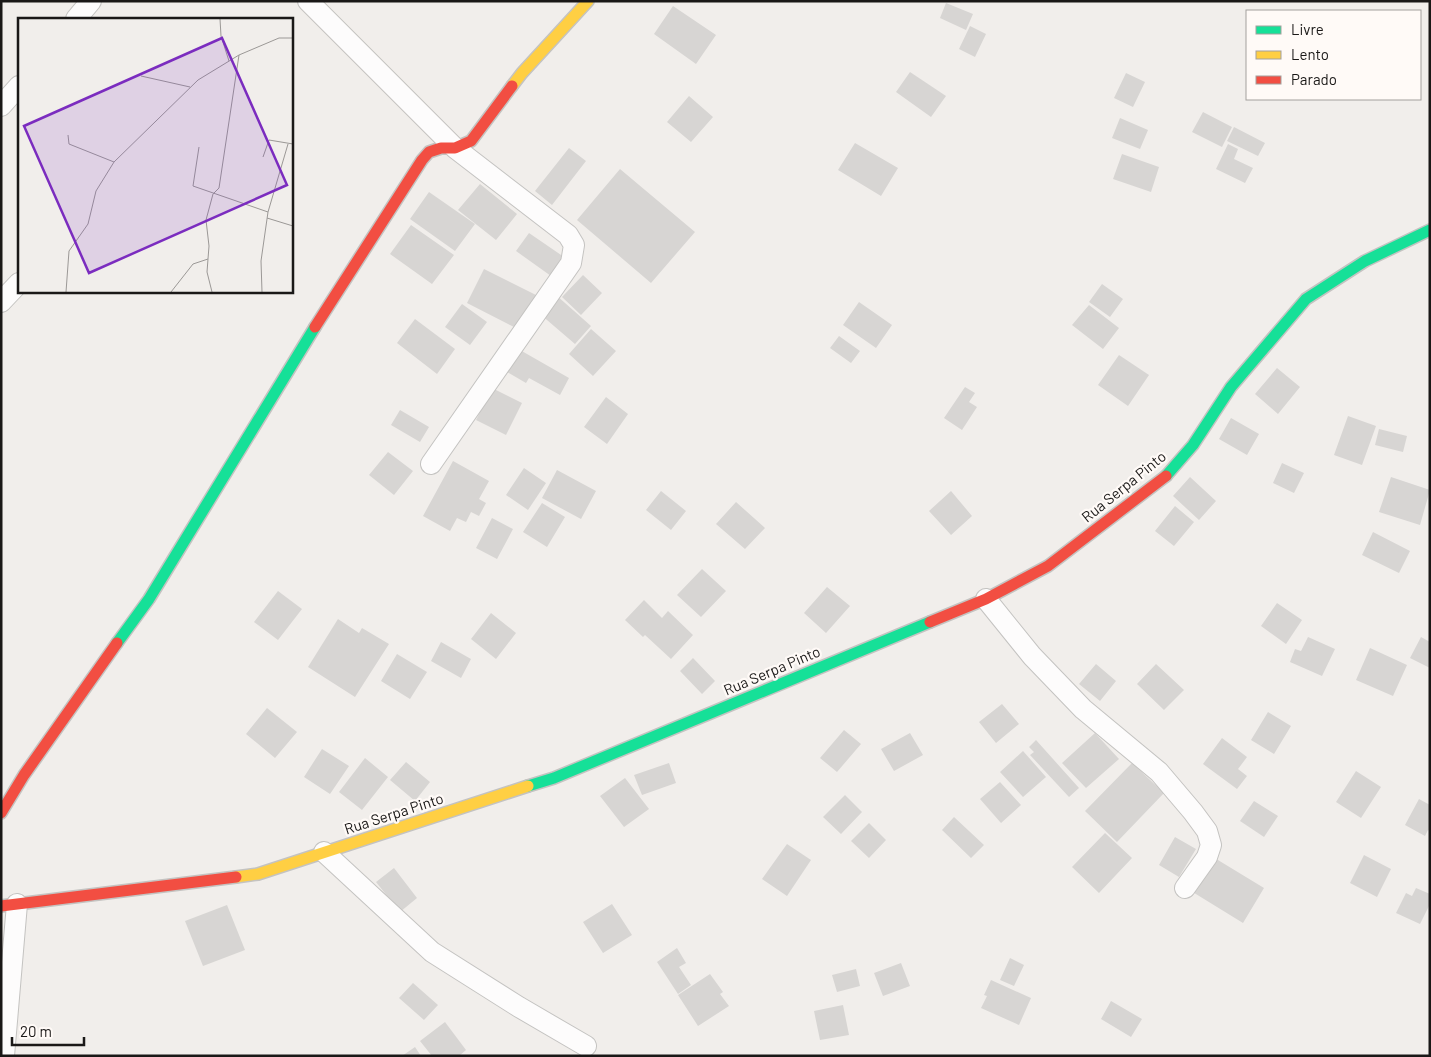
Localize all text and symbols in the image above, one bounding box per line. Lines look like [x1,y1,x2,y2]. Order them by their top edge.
legend [1246,10,1421,100]
inset map [18,18,292,292]
text: Livre [1291,20,1324,38]
text: Lento [1291,45,1329,63]
text: Parado [1291,70,1337,88]
street label: Rua Serpa Pinto [1078,447,1169,526]
street label: Rua Serpa Pinto [721,642,823,699]
street label: Rua Serpa Pinto [342,789,446,838]
scale bar [12,1014,85,1046]
text: 20 m [20,1022,52,1040]

